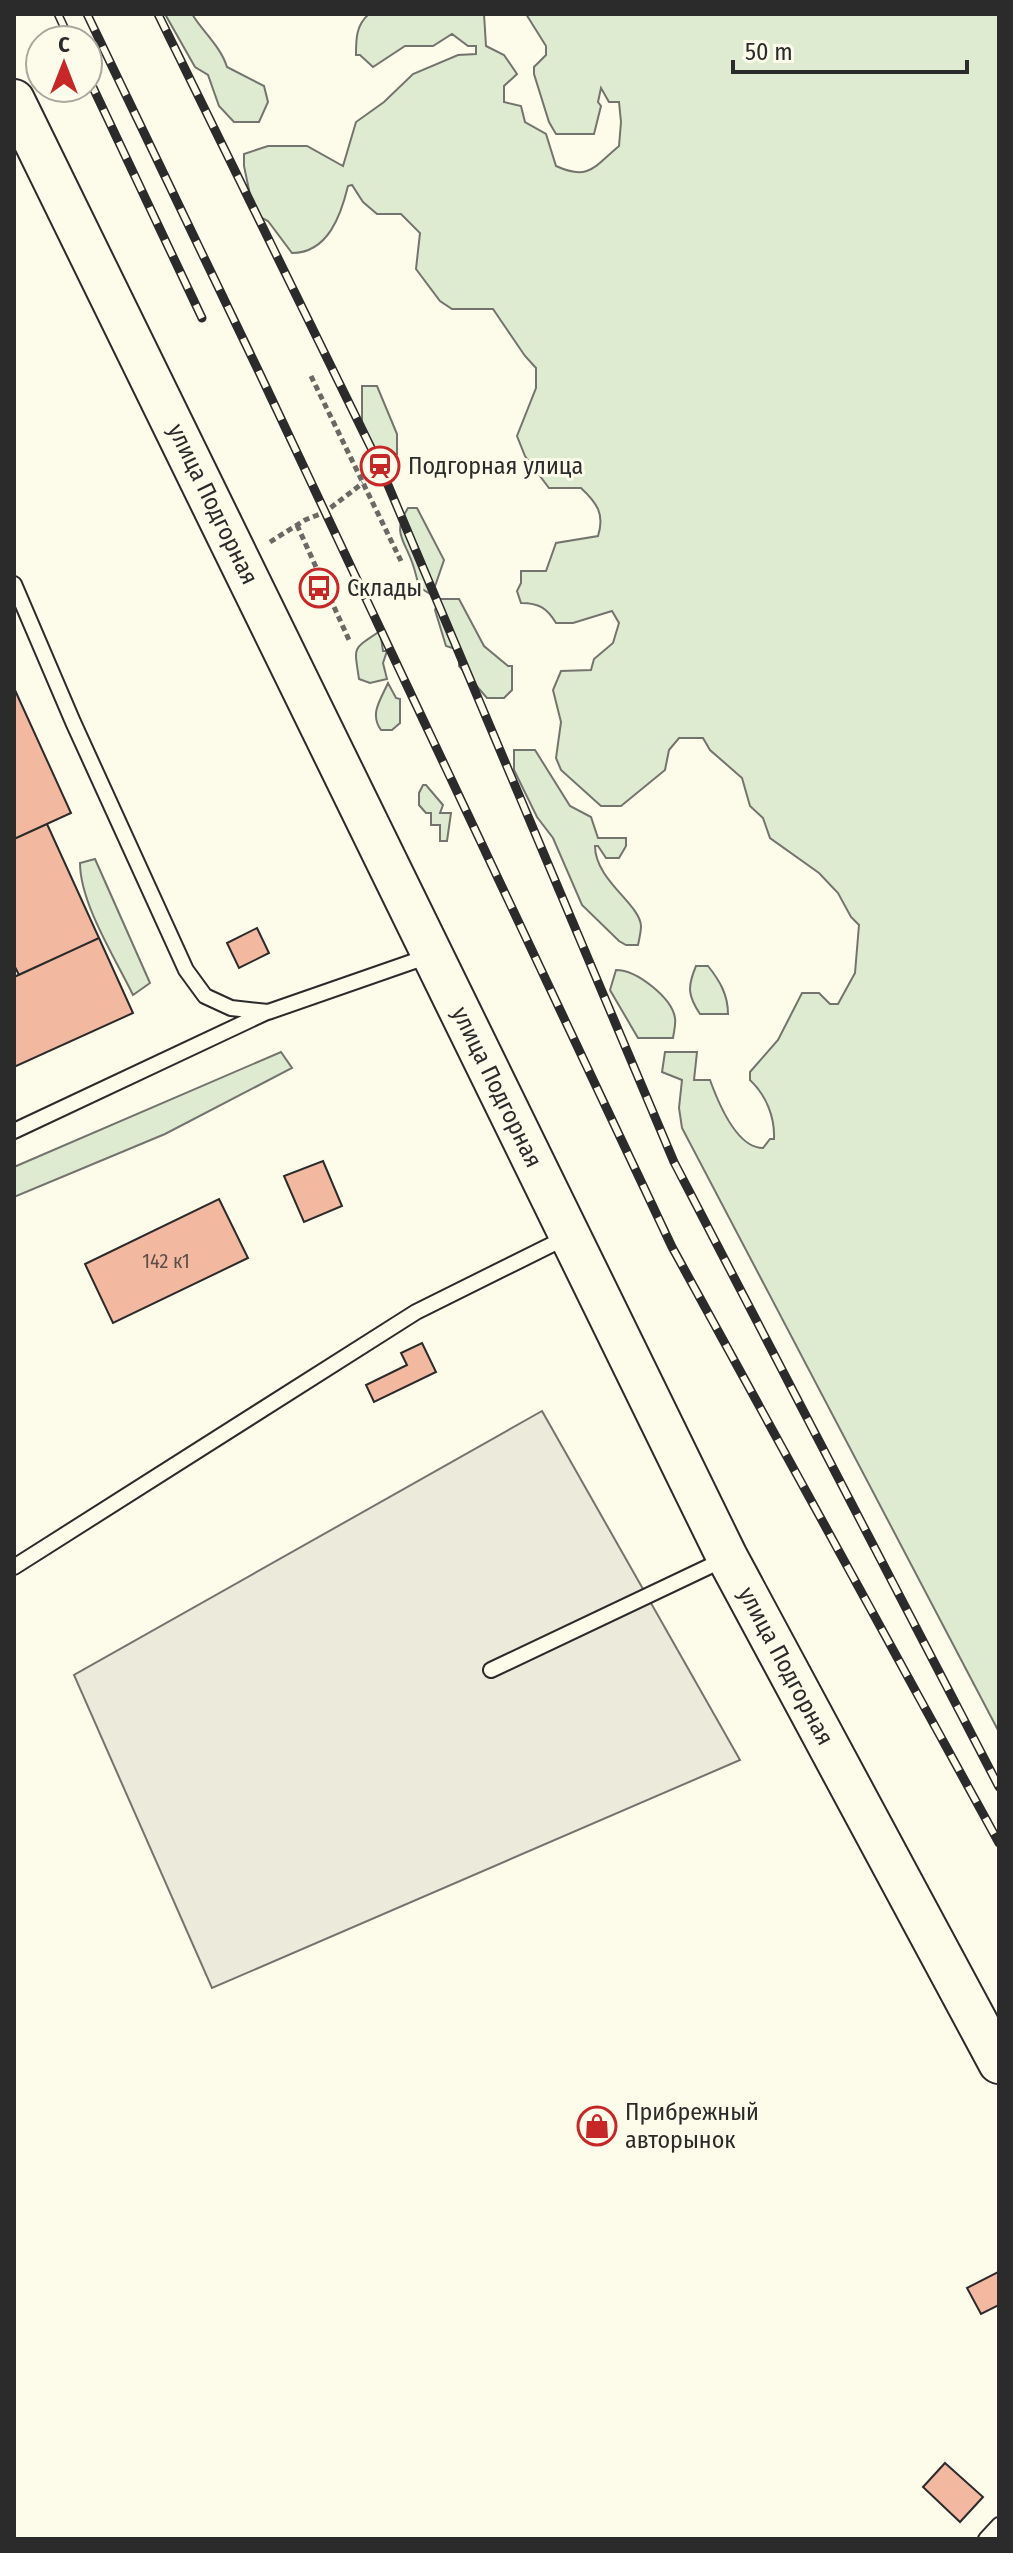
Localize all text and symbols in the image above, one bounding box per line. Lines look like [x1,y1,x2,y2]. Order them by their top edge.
north arrow [24,24,104,104]
scale bar [733,24,967,74]
text: С [58,31,70,58]
text: 50 m [745,38,793,66]
street label: улица Подгорная [162,419,264,589]
station icon: Подгорная улица [359,445,401,487]
place label: Подгорная улица [408,452,583,480]
bus stop icon: Склады [298,567,340,609]
place label: Склады [347,574,422,602]
street label: улица Подгорная [446,1002,548,1172]
house number: 142 к1 [142,1249,190,1273]
street label: улица Подгорная [733,1582,839,1750]
place label: Прибрежный авторынок [625,2098,759,2154]
shop icon: Прибрежный авторынок [576,2105,618,2147]

